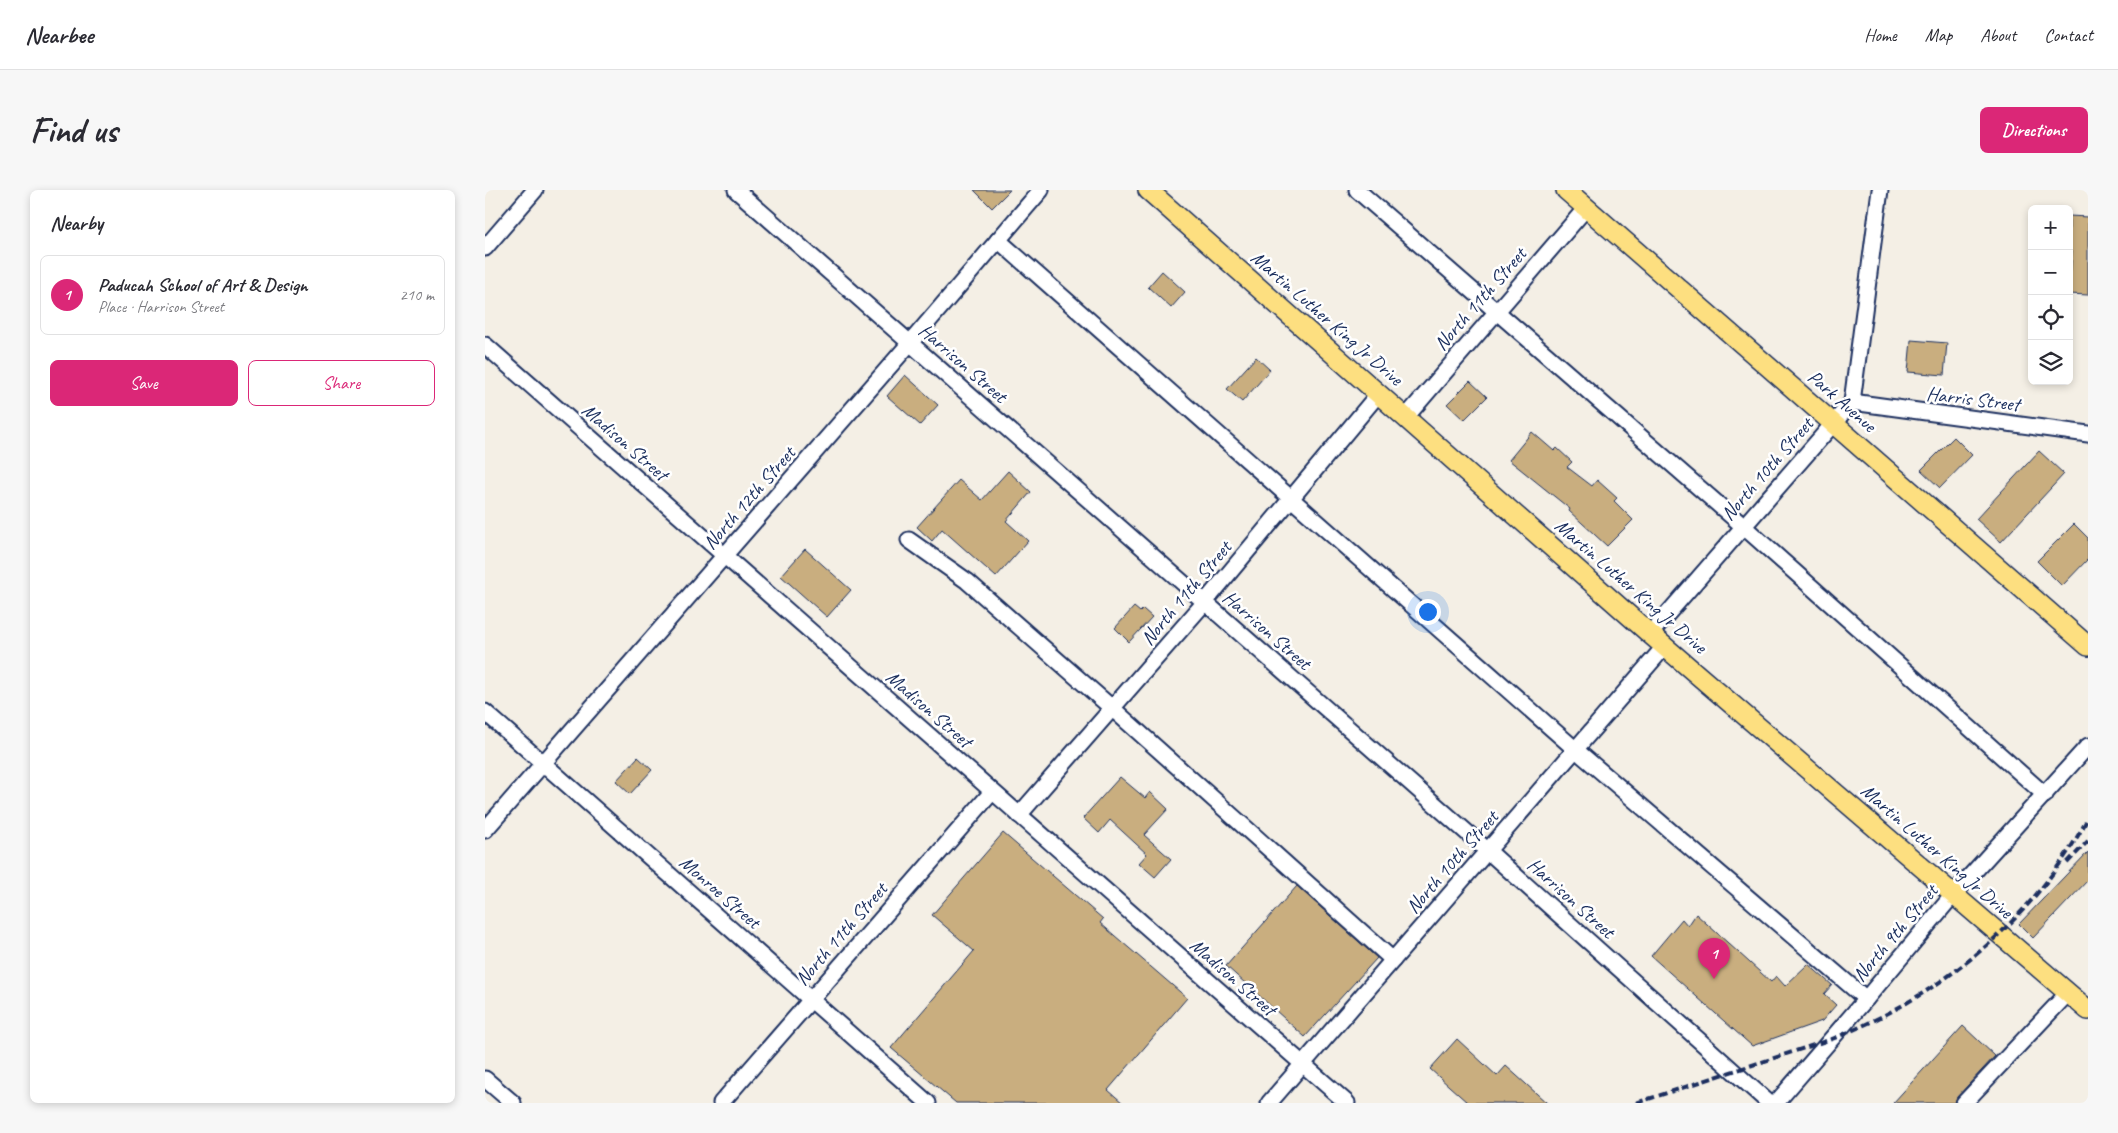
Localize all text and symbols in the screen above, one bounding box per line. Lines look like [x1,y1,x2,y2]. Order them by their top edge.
text: Nearbee [25,20,93,50]
text: Home [1864,24,1897,46]
text: Map [1925,24,1952,46]
text: About [1980,24,2016,46]
text: Contact [2044,24,2093,46]
button: Directions [1980,107,2088,153]
text: Find us [30,108,117,153]
map controls [2028,205,2073,385]
button: + [2028,205,2073,250]
text: Nearby [50,210,103,236]
street label: North 11th Street [1428,241,1533,356]
street label: Martin Luther King Jr Drive [1246,245,1409,392]
button: − [2028,250,2073,295]
text: Paducah School of Art & Design [98,273,308,297]
text: 1 [63,285,71,305]
text: 210 m [400,285,434,305]
button: locate [2028,295,2073,340]
text: Place · Harrison Street [98,297,224,317]
street label: Harrison Street [914,318,1014,410]
button: layers [2028,340,2073,385]
button: Save [50,360,238,406]
button: Share [248,360,435,406]
street label: Park Avenue [1803,364,1883,439]
street label: Harris Street [1925,381,2024,418]
street label: Madison Street [577,398,676,488]
street label: North 10th Street [1715,411,1820,526]
street label: North 12th Street [697,440,802,555]
street label: Martin Luther King Jr Drive [1550,513,1713,660]
street label: North 11th Street [1135,534,1238,650]
street label: Harrison Street [1218,585,1318,677]
your location [1415,599,1441,625]
street label: Madison Street [881,665,980,755]
street label: Martin Luther King Jr Drive [1856,778,2019,925]
street label: North 10th Street [1400,804,1505,919]
street label: Monroe Street [674,850,767,936]
street label: Harrison Street [1522,852,1622,945]
street label: North 11th Street [789,876,894,991]
street label: North 9th Street [1847,877,1945,987]
street label: Madison Street [1185,933,1284,1023]
pin: 1 [1698,938,1730,979]

